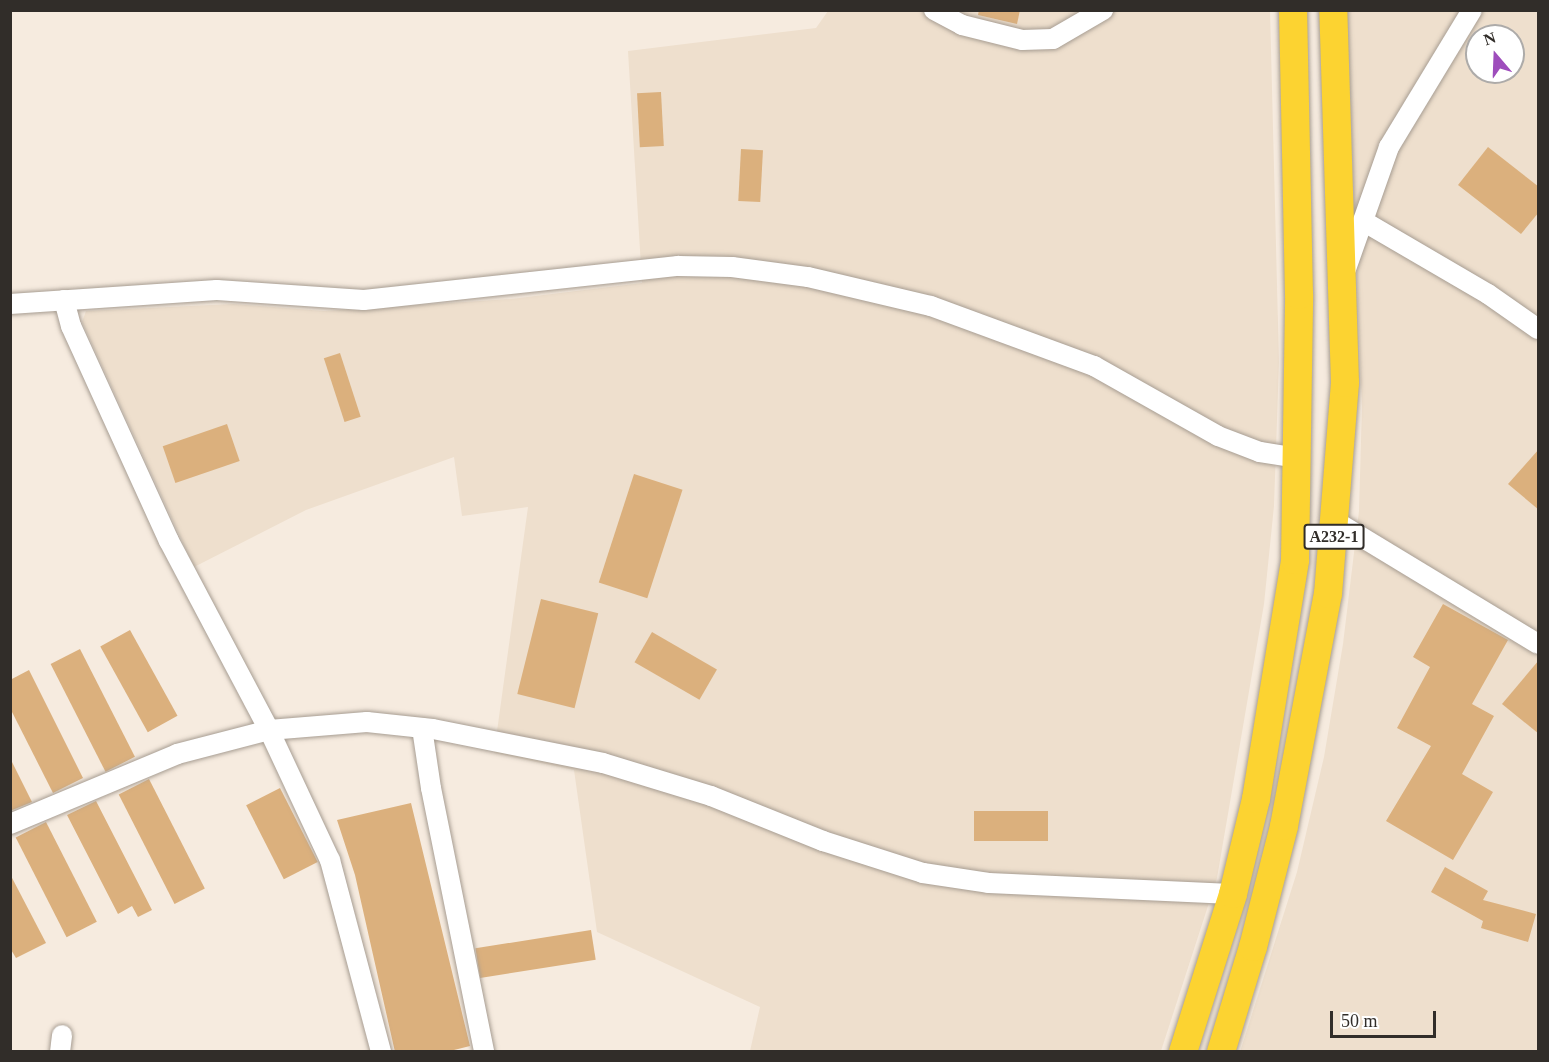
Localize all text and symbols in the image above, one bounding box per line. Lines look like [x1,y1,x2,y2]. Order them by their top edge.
north arrow [1465,24,1525,84]
text: N [1481,28,1498,48]
road number: A232-1 [1302,524,1366,550]
scale bar [1333,999,1440,1037]
text: 50 m [1341,1011,1378,1031]

